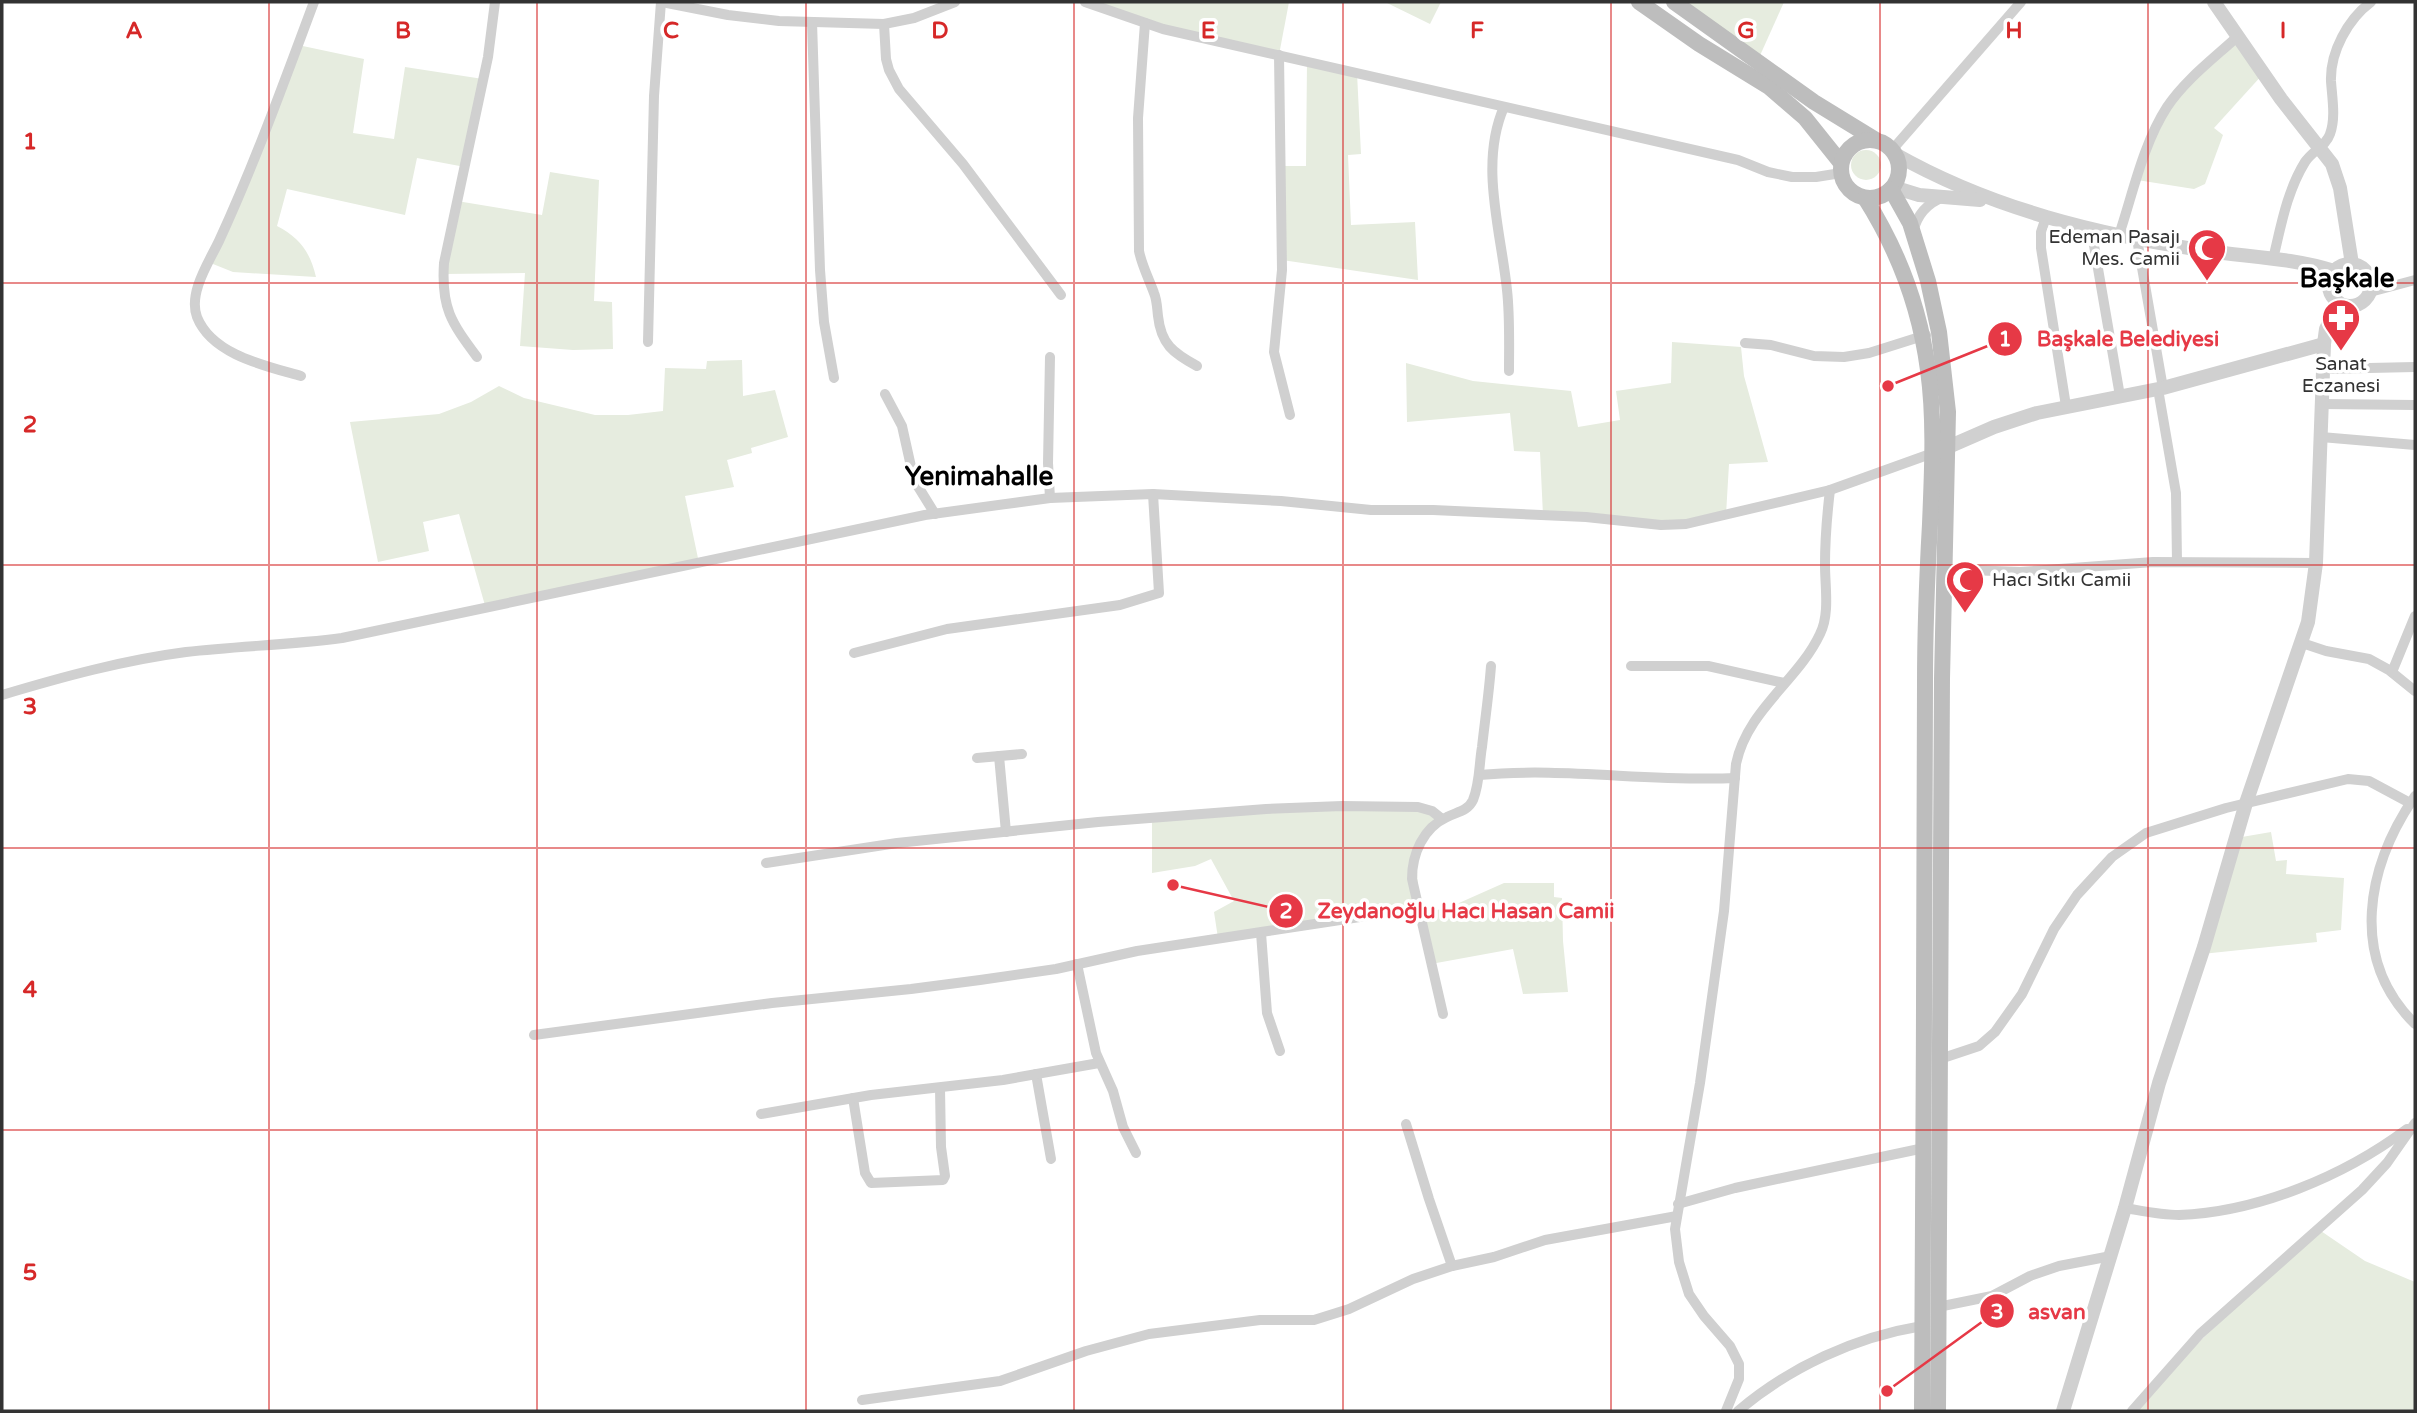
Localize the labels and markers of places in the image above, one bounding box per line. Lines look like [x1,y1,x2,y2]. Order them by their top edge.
place label: Edeman Pasajı Mes. Camii [2048,226,2180,270]
mosque icon: Edeman Pasajı Mes. Camii [2186,227,2228,282]
pharmacy icon: Sanat Eczanesi [2320,297,2362,352]
callout: Başkale Belediyesi [1988,318,2233,360]
place label: Sanat Eczanesi [2302,353,2380,397]
mosque icon: Hacı Sıtkı Camii [1944,559,1986,614]
place label: Hacı Sıtkı Camii [1992,569,2131,591]
callout: Zeydanoğlu Hacı Hasan Camii [1268,890,1628,932]
callout: asvan [1980,1290,2100,1332]

